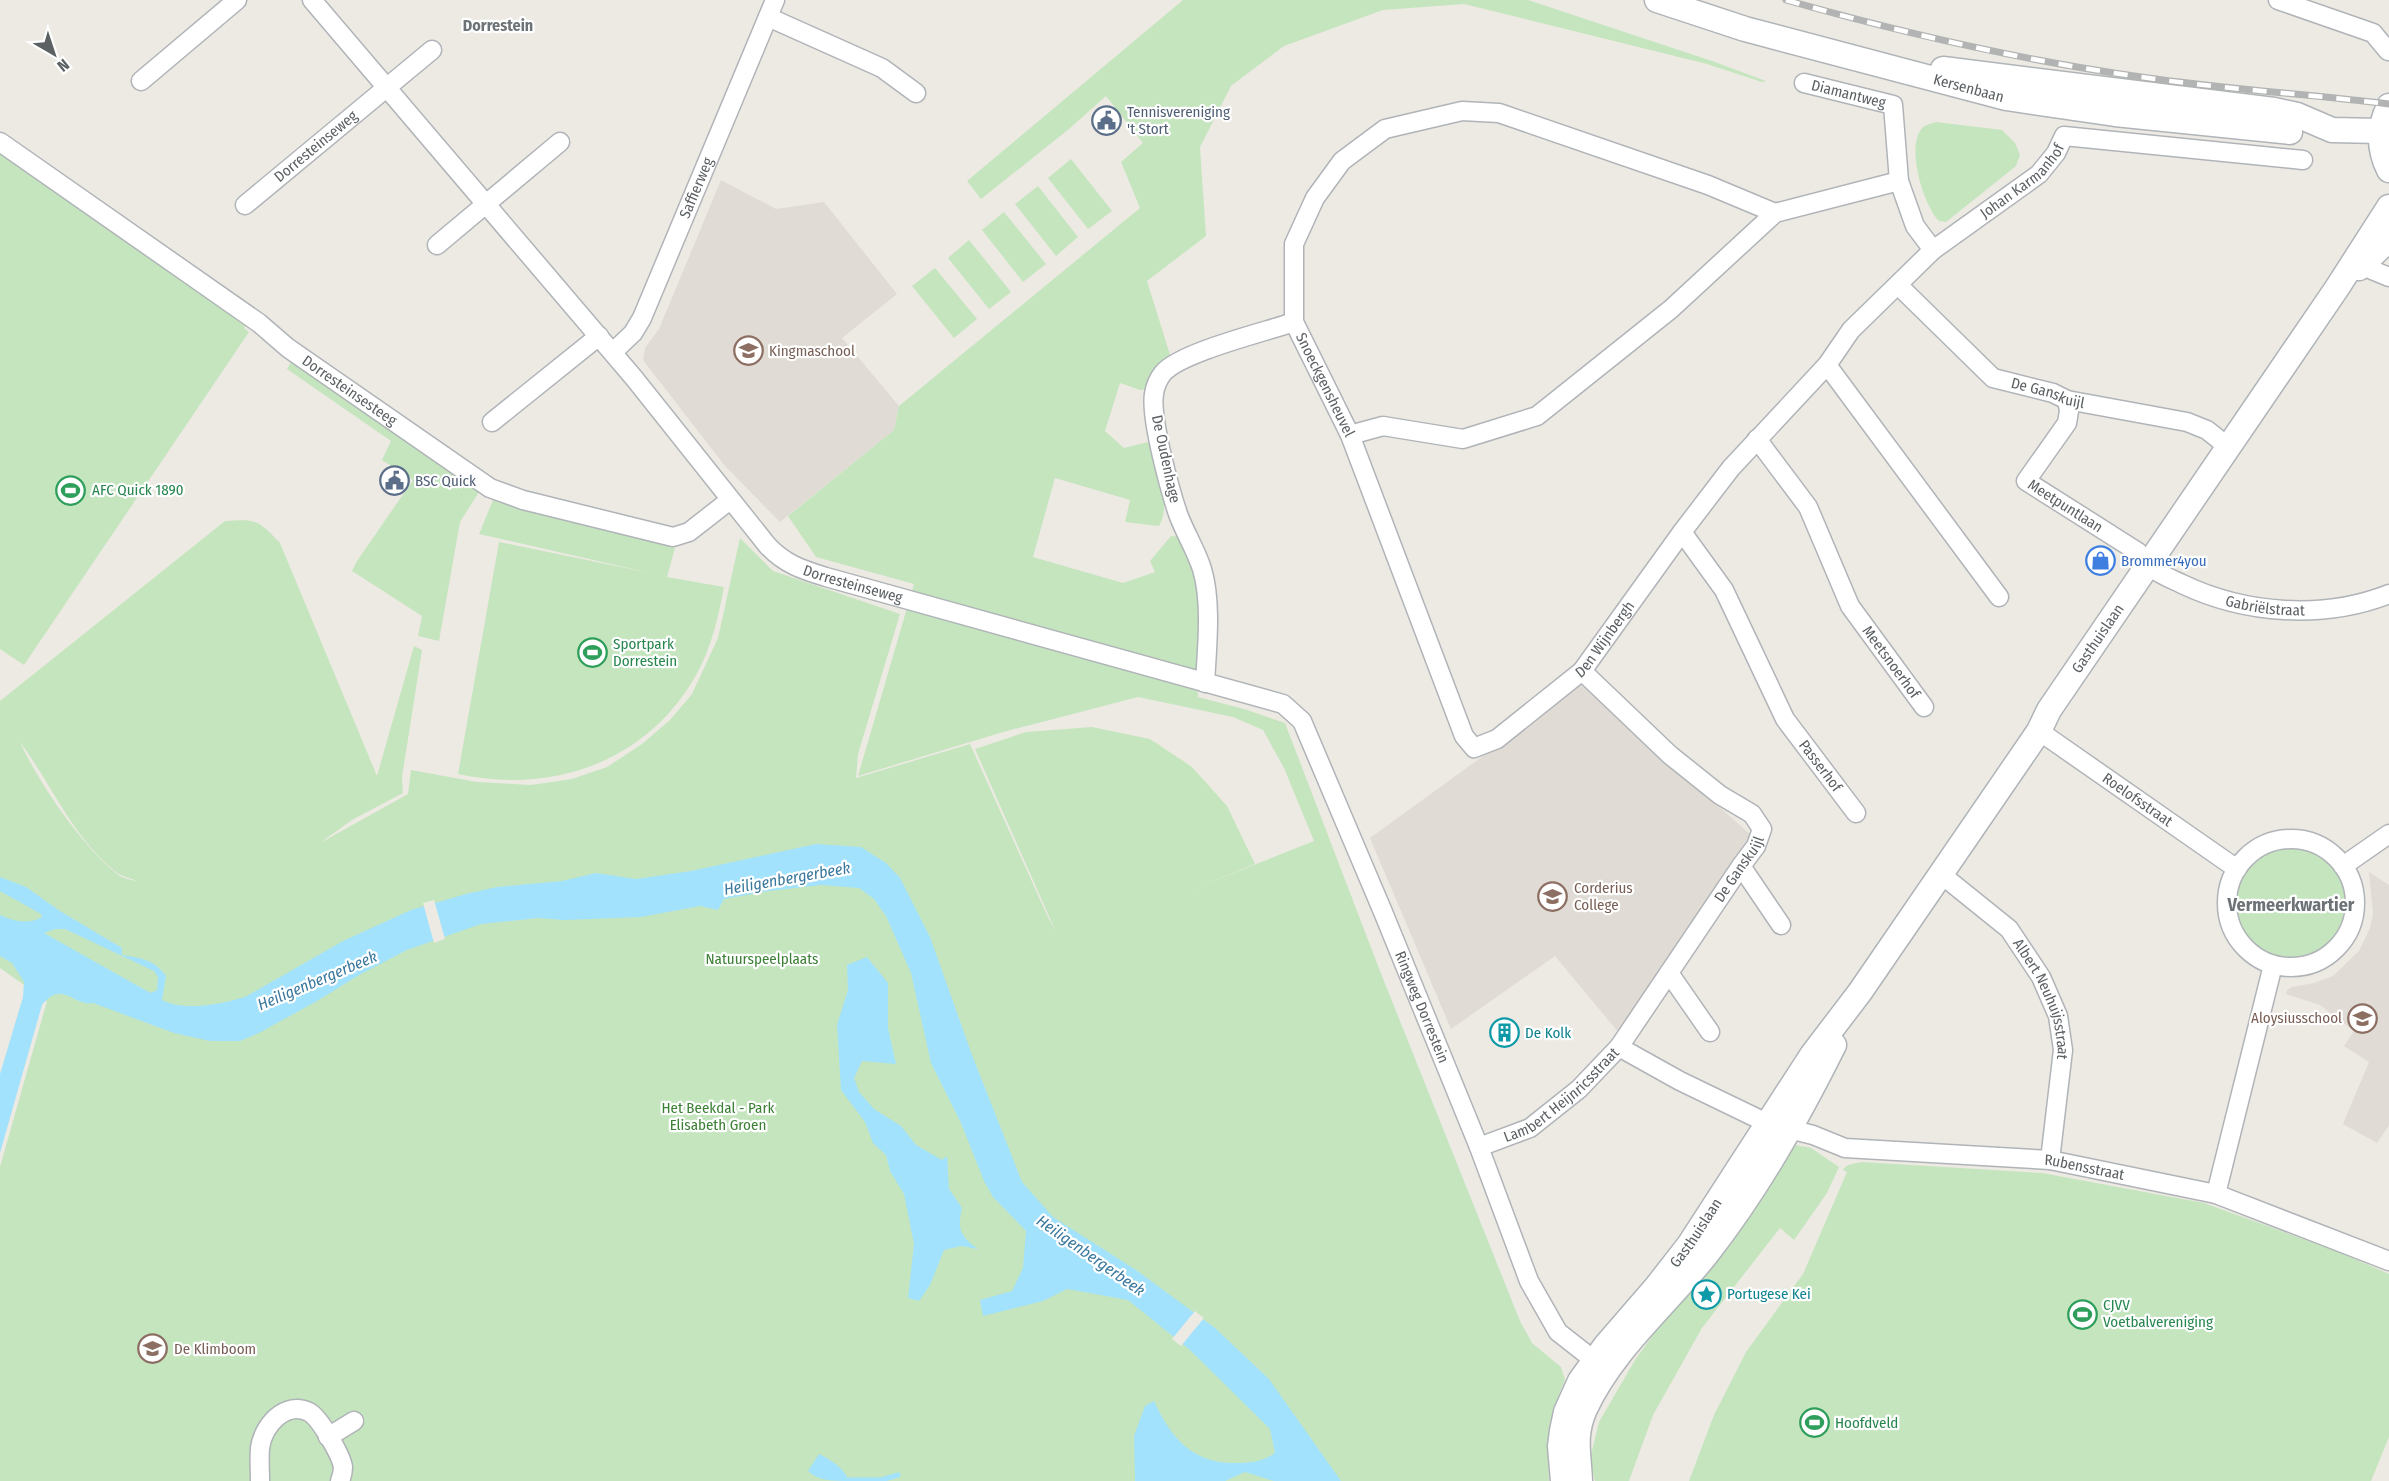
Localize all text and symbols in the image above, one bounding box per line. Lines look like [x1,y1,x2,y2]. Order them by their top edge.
district label: Dorrestein [463,16,533,35]
north arrow [24,24,84,84]
text: N [53,55,73,76]
street label: Kersenbaan [1931,70,2006,106]
street label: Diamantweg [1810,76,1888,112]
place label: Tennisvereniging 't Stort [1127,103,1230,138]
public building icon: Tennisvereniging 't Stort [1090,105,1122,137]
street label: Dorresteinseweg [271,107,361,186]
street label: Johan Karmanhof [1977,140,2069,222]
street label: Saffierweg [676,155,717,221]
street label: Snoeckgensheuvel [1292,330,1358,440]
school or university icon: Kingmaschool [732,335,764,367]
place label: Kingmaschool [769,342,855,360]
street label: Dorresteinsesteeg [299,352,400,430]
street label: De Ganskuijl [2009,374,2086,412]
street label: De Oudenhage [1148,413,1184,505]
public building icon: BSC Quick [378,465,410,497]
place label: BSC Quick [415,472,476,490]
sports icon: AFC Quick 1890 [55,474,87,506]
street label: Meetpuntlaan [2025,476,2106,536]
place label: AFC Quick 1890 [92,481,184,499]
shop icon: Brommer4you [2084,545,2116,577]
place label: Brommer4you [2121,552,2207,570]
street label: Dorresteinseweg [801,561,905,607]
street label: Gabriëlstraat [2223,592,2305,619]
street label: Den Wijnbergh [1572,598,1638,682]
street label: Gasthuislaan [2068,601,2128,676]
street label: Meetsnoerhof [1858,622,1924,703]
place label: Sportpark Dorrestein [613,635,677,670]
sports icon: Sportpark Dorrestein [576,637,608,669]
street label: Passerhof [1795,736,1847,796]
street label: Roelofsstraat [2099,769,2176,830]
street label: De Ganskuijl [1710,834,1768,905]
water label: Heiligenbergerbeek [722,858,852,899]
place label: Corderius College [1574,879,1633,914]
school or university icon: Corderius College [1537,881,1569,913]
district label: Vermeerkwartier [2227,894,2355,916]
street label: Albert Neuhuijsstraat [2009,935,2072,1061]
water label: Heiligenbergerbeek [255,947,380,1014]
street label: Ringweg Dorrestein [1391,948,1453,1065]
park label: Natuurspeelplaats [705,950,819,968]
school or university icon: Aloysiusschool [2347,1002,2379,1034]
place label: Aloysiusschool [2251,1009,2342,1027]
building icon: De Kolk [1488,1017,1520,1049]
place label: De Kolk [1525,1024,1571,1042]
street label: Lambert Heijnricsstraat [1501,1044,1623,1146]
park label: Het Beekdal - Park Elisabeth Groen [661,1099,775,1134]
street label: Rubensstraat [2044,1151,2126,1184]
street label: Gasthuislaan [1666,1195,1726,1271]
water label: Heiligenbergerbeek [1033,1211,1149,1300]
place icon: Portugese Kei [1690,1278,1722,1310]
place label: Portugese Kei [1727,1285,1811,1303]
place label: CJVV Voetbalvereniging [2103,1296,2213,1331]
sports icon: CJVV Voetbalvereniging [2066,1298,2098,1330]
school or university icon: De Klimboom [137,1333,169,1365]
place label: De Klimboom [174,1340,256,1358]
sports icon: Hoofdveld [1798,1407,1830,1439]
place label: Hoofdveld [1835,1414,1898,1432]

